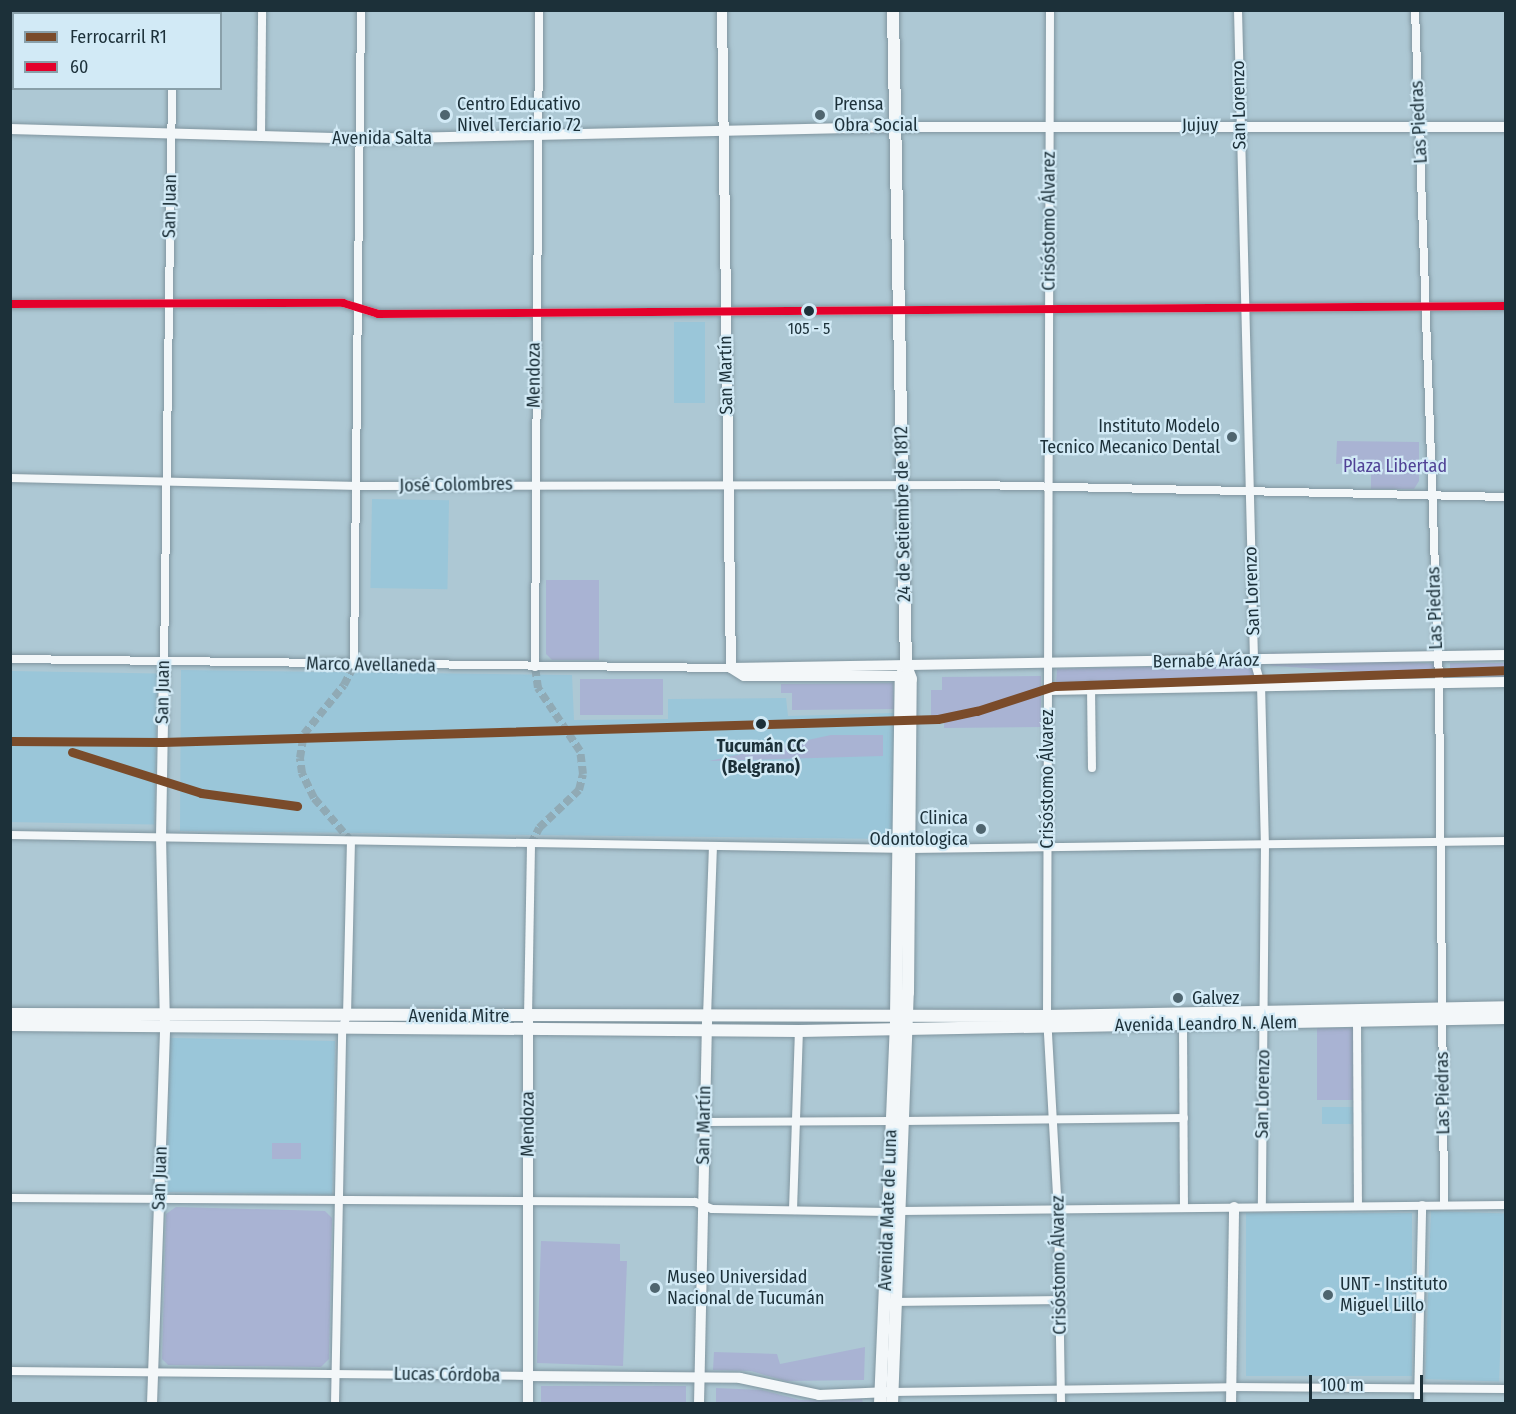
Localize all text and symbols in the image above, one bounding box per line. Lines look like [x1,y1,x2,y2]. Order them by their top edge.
legend [12,12,222,90]
text: Ferrocarril R1 [70,26,167,48]
text: 60 [70,56,88,78]
street label: San Lorenzo [1227,60,1251,150]
street label: Las Piedras [1406,80,1432,164]
place label: Centro Educativo Nivel Terciario 72 [457,94,581,136]
place label: Prensa Obra Social [834,94,918,136]
marker: Prensa Obra Social [811,106,829,124]
marker: Centro Educativo Nivel Terciario 72 [438,108,452,122]
street label: Jujuy [1182,114,1218,136]
street label: Avenida Salta [332,127,432,149]
street label: Crisóstomo Álvarez [1038,151,1060,291]
street label: San Juan [159,174,181,238]
marker: 105 - 5 [803,305,815,317]
place label: 105 - 5 [788,319,830,339]
street label: San Martín [715,335,737,415]
street label: Mendoza [523,342,545,408]
place label: Instituto Modelo Tecnico Mecanico Dental [1040,416,1220,458]
street label: 24 de Setiembre de 1812 [891,426,915,602]
marker: Instituto Modelo Tecnico Mecanico Dental [1225,430,1239,444]
park label: Plaza Libertad [1343,455,1447,477]
street label: José Colombres [399,473,513,497]
street label: San Lorenzo [1240,546,1264,636]
street label: Las Piedras [1423,566,1447,650]
street label: Bernabé Aráoz [1153,649,1259,673]
street label: Marco Avellaneda [306,653,436,677]
street label: San Juan [152,660,174,724]
street label: Crisóstomo Álvarez [1036,709,1058,849]
marker: Tucumán CC (Belgrano) [751,714,771,734]
place label: Tucumán CC (Belgrano) [717,736,805,778]
place label: Clinica Odontologica [870,808,968,850]
marker: Clinica Odontologica [972,820,990,838]
place label: Galvez [1192,987,1239,1009]
marker: Galvez [1169,989,1187,1007]
street label: Avenida Mitre [409,1005,509,1027]
street label: Avenida Leandro N. Alem [1115,1012,1297,1036]
street label: San Lorenzo [1251,1049,1275,1139]
street label: Las Piedras [1431,1051,1455,1135]
street label: San Martín [693,1085,715,1165]
street label: Mendoza [517,1091,539,1157]
street label: Avenida Mate de Luna [874,1129,902,1291]
street label: San Juan [148,1146,172,1210]
street label: Crisóstomo Álvarez [1047,1195,1071,1335]
place label: Museo Universidad Nacional de Tucumán [667,1267,824,1310]
place label: UNT - Instituto Miguel Lillo [1340,1274,1448,1316]
marker: Museo Universidad Nacional de Tucumán [648,1281,662,1295]
marker: UNT - Instituto Miguel Lillo [1321,1288,1335,1302]
street label: Lucas Córdoba [394,1363,500,1387]
scale bar [1312,1363,1426,1401]
text: 100 m [1320,1374,1364,1396]

